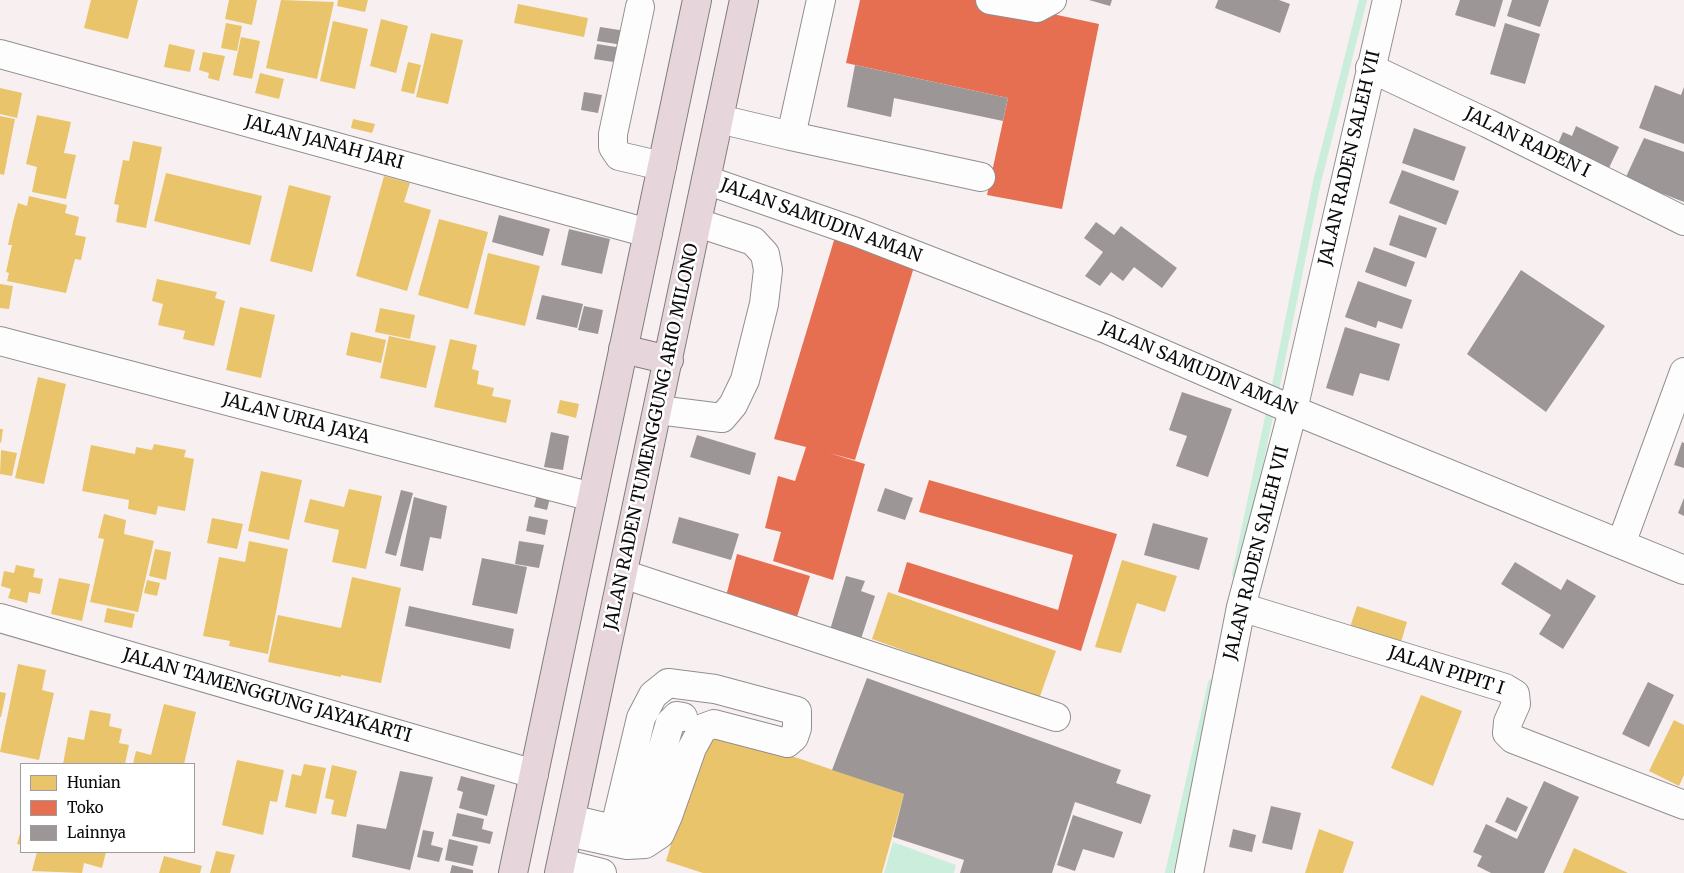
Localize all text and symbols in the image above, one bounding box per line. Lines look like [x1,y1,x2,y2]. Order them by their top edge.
street label: JALAN RADEN SALEH VII [1315,48,1385,268]
street label: JALAN RADEN I [1461,103,1593,183]
street label: JALAN JANAH JARI [242,111,406,175]
street label: JALAN SAMUDIN AMAN [717,174,925,268]
street label: JALAN RADEN TUMENGGUNG ARIO MILONO [600,242,704,632]
street label: JALAN SAMUDIN AMAN [1096,318,1300,420]
street label: JALAN URIA JAYA [220,389,372,449]
street label: JALAN RADEN SALEH VII [1220,444,1294,662]
street label: JALAN PIPIT I [1385,642,1507,700]
street label: JALAN TAMENGGUNG JAYAKARTI [120,644,414,748]
legend [20,763,195,853]
text: Hunian [67,773,121,792]
text: Toko [67,798,103,817]
text: Lainnya [67,823,126,842]

